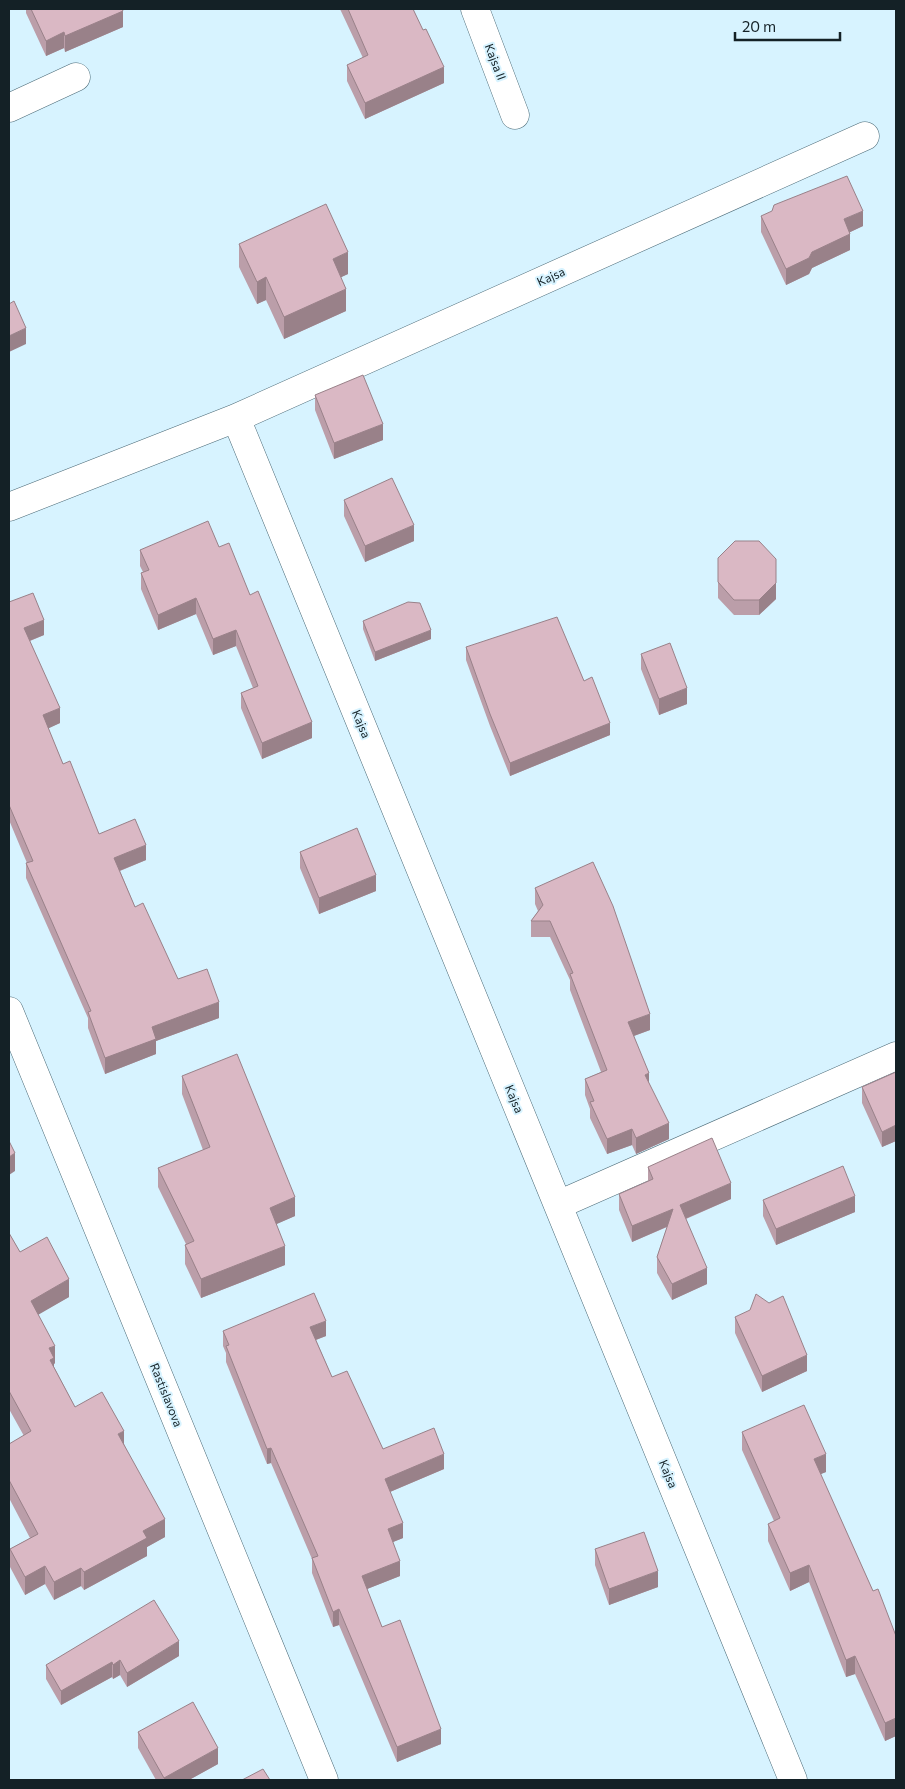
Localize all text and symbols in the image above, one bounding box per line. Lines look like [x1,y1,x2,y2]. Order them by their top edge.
scale bar [735,10,840,42]
text: 20 m [742,17,776,35]
street label: Kajsa II [483,41,509,82]
street label: Kajsa [534,264,567,288]
street label: Kajsa [350,708,374,740]
street label: Kajsa [503,1083,527,1115]
street label: Rastislavova [148,1361,186,1429]
street label: Kajsa [657,1458,681,1490]

